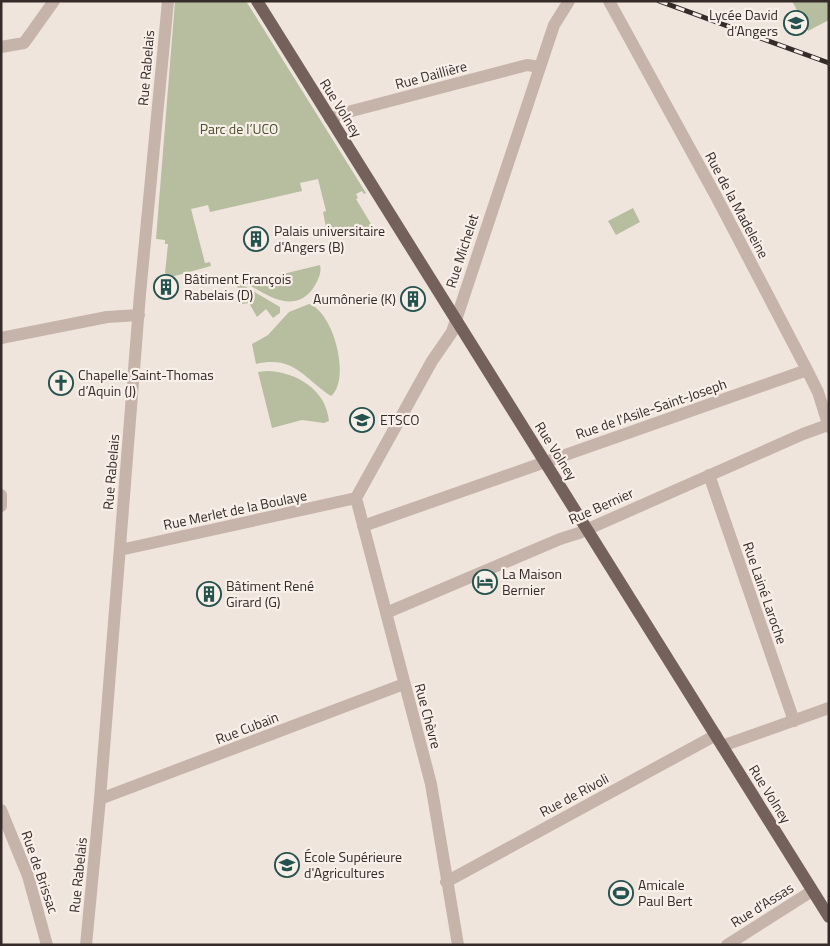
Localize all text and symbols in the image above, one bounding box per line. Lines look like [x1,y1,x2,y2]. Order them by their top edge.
place label: Lycée David d’Angers [709,4,778,41]
school or university icon: Lycée David d’Angers [783,10,809,36]
street label: Rue Rabelais [132,29,159,107]
street label: Rue Daillière [393,55,469,94]
street label: Rue Volney [315,74,368,141]
park label: Parc de l’UCO [200,118,278,139]
street label: Rue de la Madeleine [700,148,774,262]
street label: Rue Michelet [440,211,483,291]
place label: Palais universitaire d'Angers (B) [274,220,385,257]
building icon: Palais universitaire d'Angers (B) [243,226,269,252]
place label: Bâtiment François Rabelais (D) [184,268,291,305]
building icon: Bâtiment François Rabelais (D) [153,274,179,300]
building icon: Aumônerie (K) [400,286,426,312]
place label: Aumônerie (K) [313,288,396,309]
place label: Chapelle Saint-Thomas d’Aquin (J) [78,364,214,401]
church icon: Chapelle Saint-Thomas d’Aquin (J) [48,370,74,396]
street label: Rue de l'Asile-Saint-Joseph [572,373,729,444]
school or university icon: ETSCO [349,407,375,433]
place label: ETSCO [380,409,419,430]
street label: Rue Volney [530,417,583,484]
street label: Rue Rabelais [97,433,124,511]
street label: Rue Bernier [565,482,637,529]
street label: Rue Merlet de la Boulaye [161,484,309,535]
street label: Rue Lainé Laroche [738,539,793,647]
place label: La Maison Bernier [502,563,562,600]
hotel icon: La Maison Bernier [472,569,498,595]
place label: Bâtiment René Girard (G) [226,575,314,612]
building icon: Bâtiment René Girard (G) [196,581,222,607]
street label: Rue Chèvre [410,681,447,751]
street label: Rue Cubain [212,706,281,749]
street label: Rue Volney [744,760,797,827]
street label: Rue de Rivoli [535,768,612,822]
street label: Rue de Brissac [16,828,64,916]
street label: Rue Rabelais [63,836,92,914]
place label: École Supérieure d'Agricultures [304,846,402,883]
school or university icon: École Supérieure d'Agricultures [274,852,300,878]
place label: Amicale Paul Bert [638,874,693,911]
street label: Rue d'Assas [726,877,797,932]
sports icon: Amicale Paul Bert [608,880,634,906]

